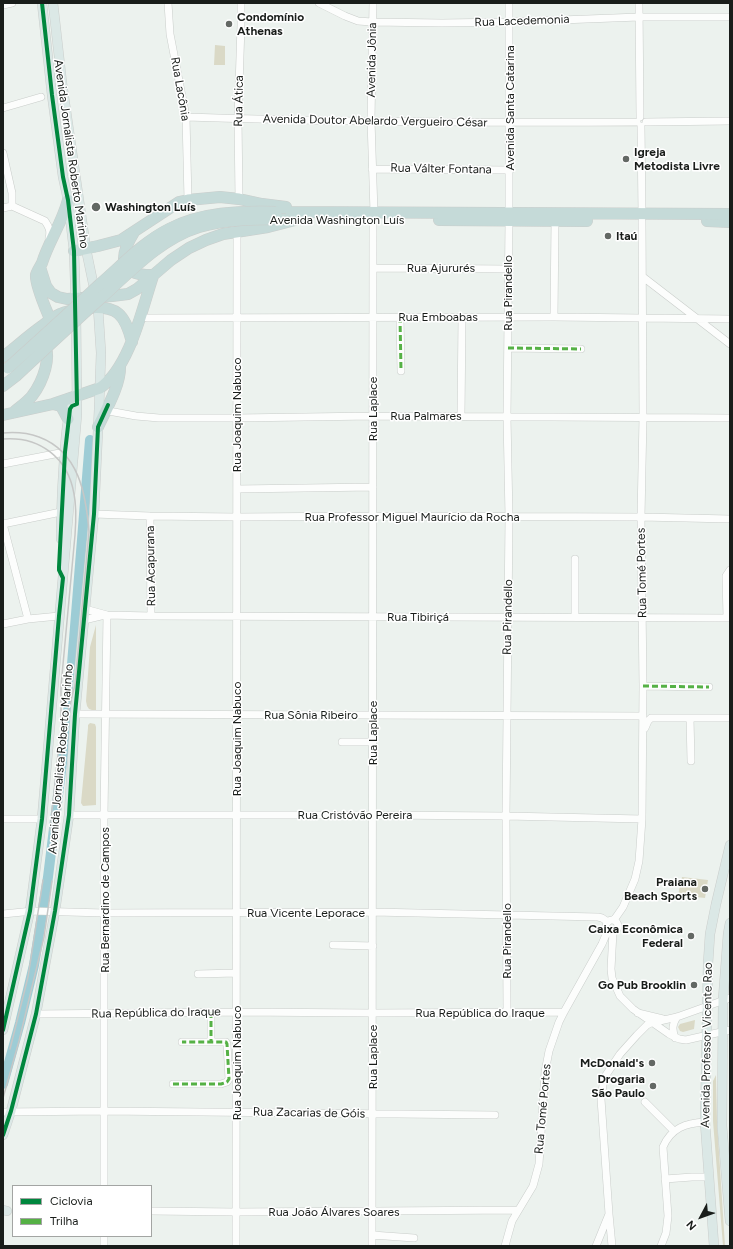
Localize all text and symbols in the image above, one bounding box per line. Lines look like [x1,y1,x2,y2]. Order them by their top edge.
place label: Condomínio Athenas [237,10,304,38]
street label: Rua Lacedemonia [474,12,570,30]
marker: Condomínio Athenas [224,19,234,29]
street label: Avenida Jônia [364,22,380,98]
street label: Avenida Santa Catarina [503,45,517,171]
street label: Rua Lacônia [167,56,193,122]
street label: Avenida Jornalista Roberto Marinho [51,58,91,250]
street label: Rua Ática [231,75,247,127]
street label: Avenida Doutor Abelardo Vergueiro César [263,112,487,130]
place label: Igreja Metodista Livre [634,145,720,173]
marker: Igreja Metodista Livre [621,154,631,164]
street label: Rua Válter Fontana [390,161,492,177]
place label: Washington Luís [105,200,196,214]
marker: Washington Luís [90,201,102,213]
street label: Avenida Washington Luís [270,213,404,227]
place label: Itaú [616,229,637,243]
marker: Itaú [603,231,613,241]
street label: Rua Pirandello [501,255,515,331]
street label: Rua Ajururés [407,261,475,275]
street label: Rua Emboabas [398,310,478,324]
street label: Rua Joaquim Nabuco [230,358,244,472]
street label: Rua Laplace [366,377,380,441]
street label: Rua Palmares [390,409,462,423]
street label: Rua Professor Miguel Maurício da Rocha [304,510,520,524]
street label: Rua Acapurana [143,526,159,606]
street label: Rua Tomé Portes [634,528,650,618]
street label: Rua Pirandello [500,579,516,655]
street label: Rua Tibiriçá [387,610,449,624]
street label: Avenida Jornalista Roberto Marinho [46,663,76,855]
street label: Rua Joaquim Nabuco [230,682,244,796]
street label: Rua Laplace [366,701,380,765]
street label: Rua Sônia Ribeiro [264,708,358,722]
street label: Rua Cristóvão Pereira [298,808,412,822]
street label: Rua Bernardino de Campos [98,827,112,973]
place label: Praiana Beach Sports [624,875,697,903]
marker: Praiana Beach Sports [700,884,710,894]
street label: Rua Pirandello [500,903,514,979]
street label: Rua Vicente Leporace [247,906,365,920]
place label: Caixa Econômica Federal [588,922,683,950]
marker: Caixa Econômica Federal [686,931,696,941]
street label: Avenida Professor Vicente Rao [698,962,716,1128]
place label: Go Pub Brooklin [598,978,686,992]
marker: Go Pub Brooklin [689,980,699,990]
street label: Rua República do Iraque [91,1005,221,1021]
street label: Rua Joaquim Nabuco [230,1006,244,1120]
street label: Rua República do Iraque [415,1006,545,1020]
street label: Rua Laplace [366,1025,380,1089]
place label: McDonald's [580,1056,644,1070]
marker: McDonald's [647,1058,657,1068]
street label: Rua Tomé Portes [532,1063,554,1155]
place label: Drogaria São Paulo [591,1072,645,1100]
marker: Drogaria São Paulo [648,1081,658,1091]
street label: Rua Zacarias de Góis [253,1105,365,1121]
legend [12,1185,152,1237]
text: Ciclovia [50,1194,93,1208]
north arrow [681,1197,721,1237]
street label: Rua João Álvares Soares [268,1205,400,1219]
text: Trilha [50,1214,78,1228]
text: N [684,1218,699,1233]

